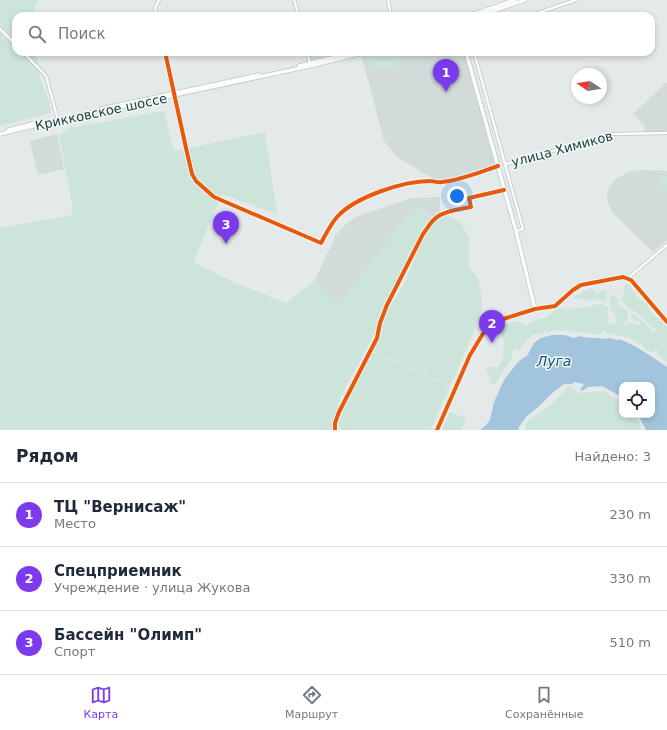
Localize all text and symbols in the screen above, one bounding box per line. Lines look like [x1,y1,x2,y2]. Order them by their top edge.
search box [12,12,655,56]
icon: search [26,23,48,45]
text: Поиск [58,25,106,43]
pin: 1 [433,59,459,92]
north arrow [571,68,607,104]
street label: Крикковское шоссе [34,91,168,133]
street label: улица Химиков [510,128,614,170]
your location [447,186,467,206]
pin: 3 [213,211,239,244]
pin: 2 [479,310,505,343]
water label: Луга [536,353,571,369]
map controls [619,382,655,418]
button: locate [619,382,655,418]
text: Рядом [16,446,79,466]
text: Найдено: 3 [575,449,651,464]
text: ТЦ "Вернисаж" [54,498,186,516]
text: 1 [24,507,34,522]
text: 230 m [609,507,651,522]
text: Место [54,516,96,531]
text: Спецприемник [54,562,182,580]
text: 2 [24,571,34,586]
text: 330 m [609,571,651,586]
text: Учреждение · улица Жукова [54,580,250,595]
text: Бассейн "Олимп" [54,626,202,644]
text: 3 [24,635,34,650]
text: 510 m [609,635,651,650]
text: Спорт [54,644,95,659]
tab: Карта [83,684,118,721]
tab: Маршрут [285,684,338,721]
tab: Сохранённые [505,684,584,721]

